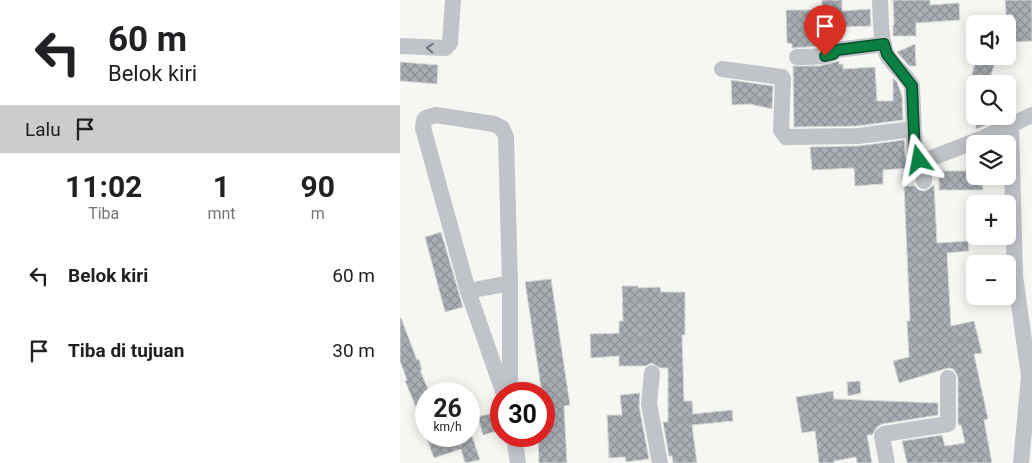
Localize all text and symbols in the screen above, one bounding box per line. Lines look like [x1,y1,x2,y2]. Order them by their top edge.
pin [804,5,846,56]
icon: arrive [811,12,839,40]
map controls [966,15,1016,305]
button: sound [966,15,1016,65]
text: 60 m [108,19,187,60]
icon: left [25,20,90,85]
one-way arrow [426,42,434,53]
text: Belok kiri [108,61,197,86]
button: search [966,75,1016,125]
icon: arrive [71,115,99,143]
text: Lalu [25,118,61,141]
position arrow [892,133,944,185]
button: layers [966,135,1016,185]
text: 11:02 [65,169,142,204]
text: 1 [213,169,230,204]
text: 90 [301,169,335,204]
button: + [966,195,1016,245]
text: Tiba [88,204,119,223]
text: mnt [207,204,235,223]
text: m [311,204,325,223]
button: − [966,255,1016,305]
icon: left [25,262,53,290]
text: Belok kiri [68,264,148,287]
text: 60 m [332,264,375,287]
icon: arrive [25,337,53,365]
text: Tiba di tujuan [68,339,184,362]
text: 30 m [332,339,375,362]
speed limit sign: 30 [490,382,555,447]
text: 26 [433,394,462,423]
text: km/h [433,420,462,434]

